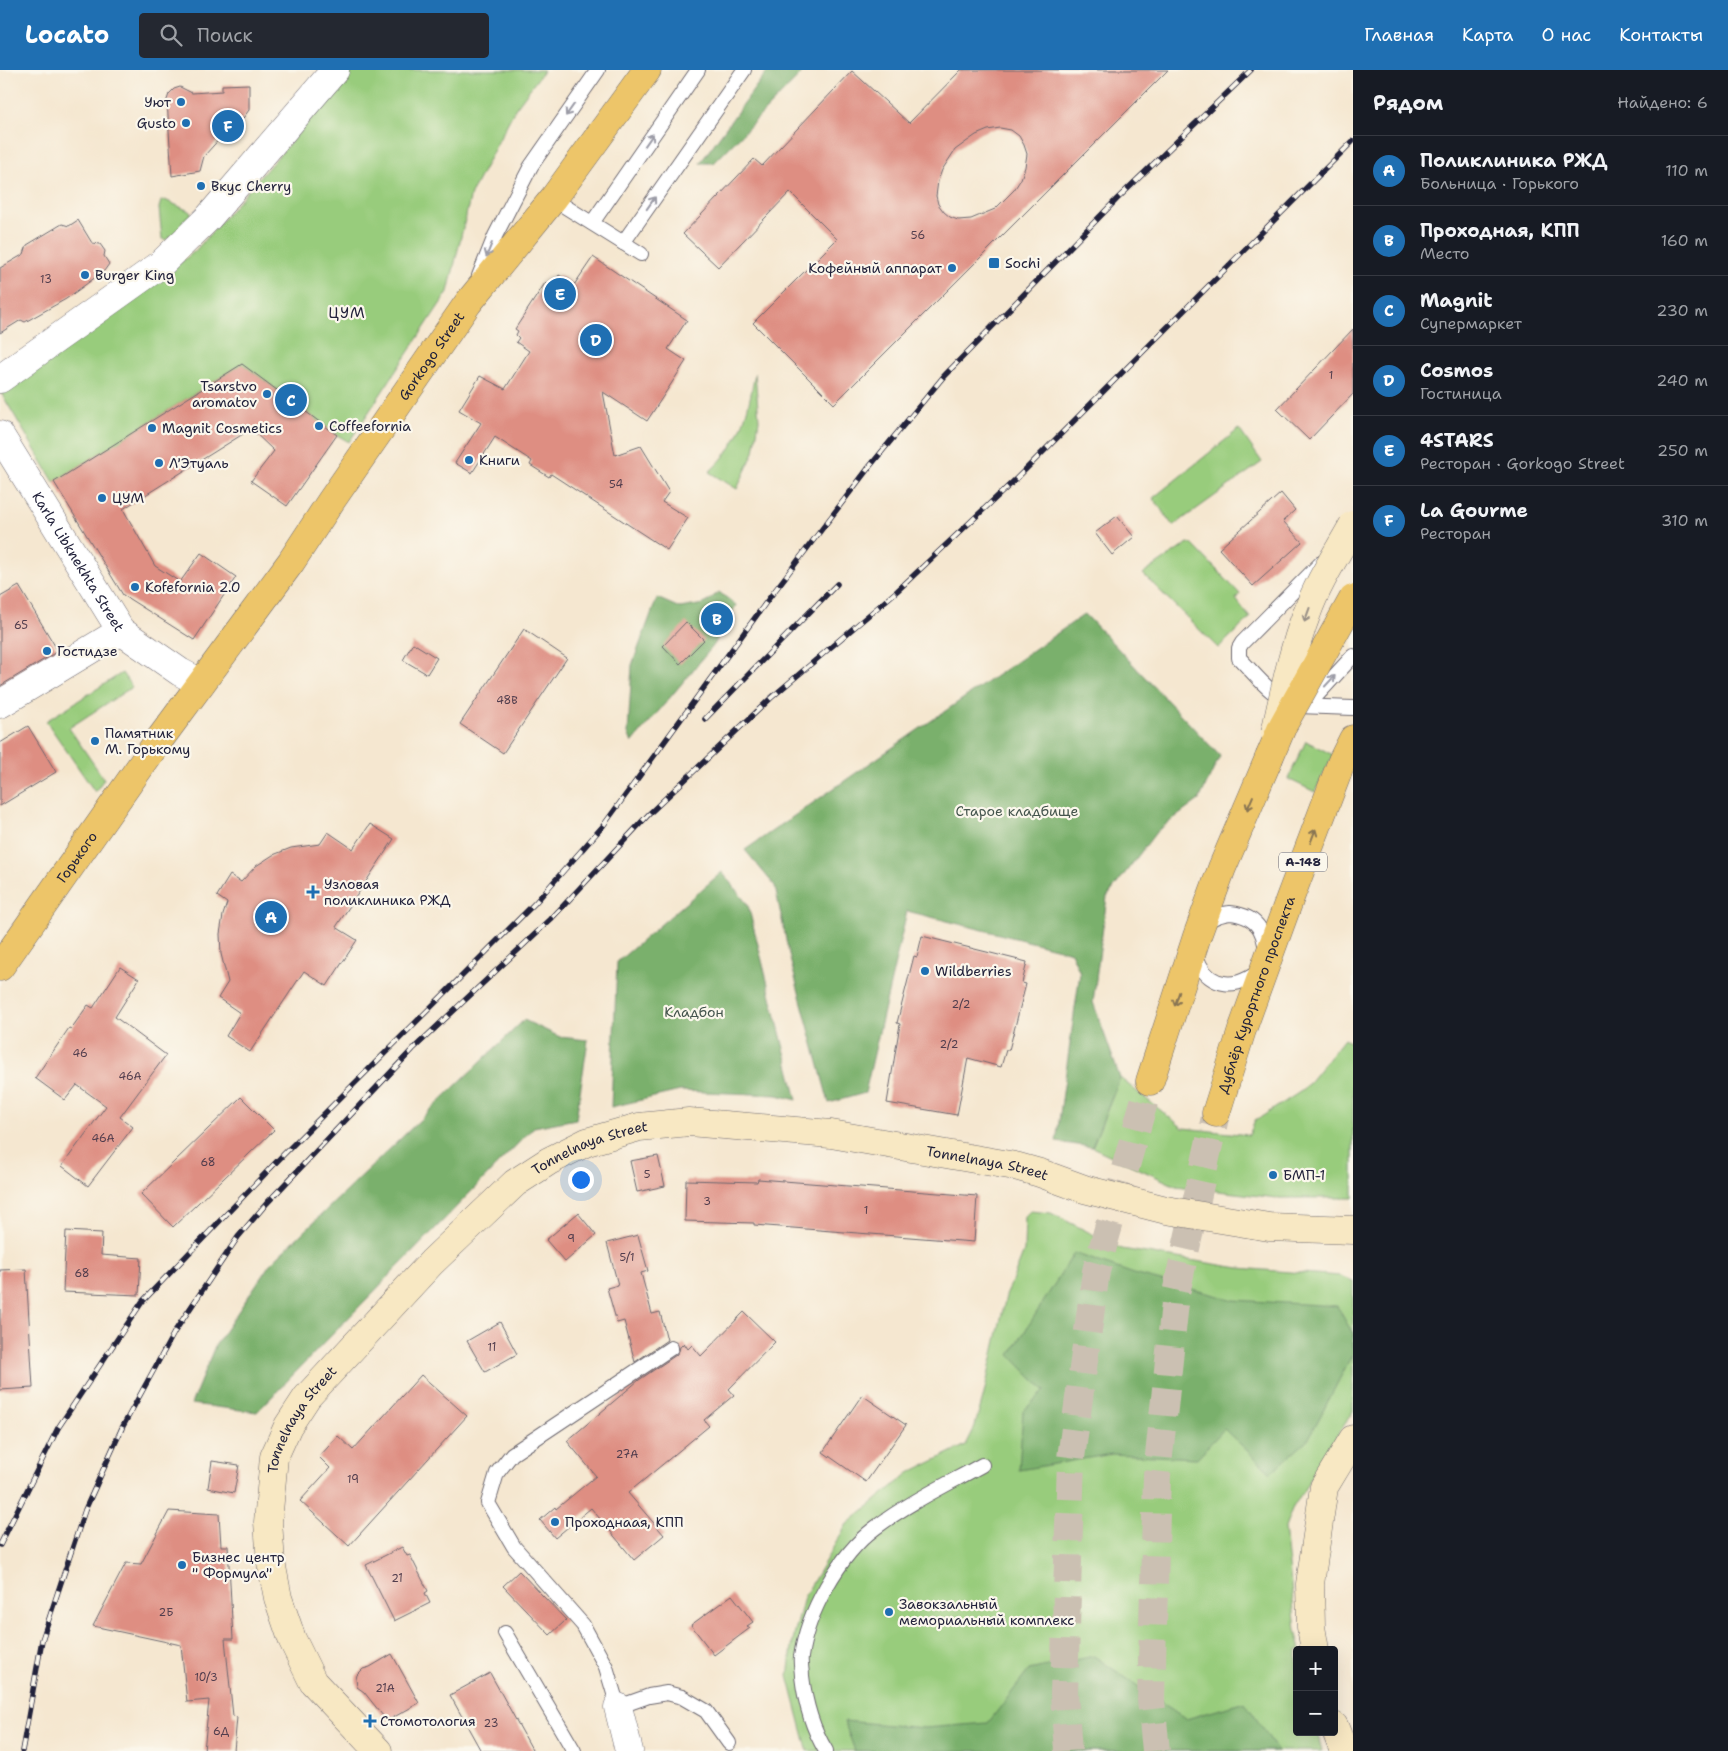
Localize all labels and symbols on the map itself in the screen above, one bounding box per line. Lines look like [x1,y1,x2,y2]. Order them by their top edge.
place label: Уют [144,93,172,111]
marker: Уют [175,96,187,108]
one-way arrow [565,103,575,117]
pin: F [212,107,244,145]
place label: Gusto [137,114,176,132]
marker: Gusto [180,117,192,129]
one-way arrow [644,133,654,147]
place label: Вкус Cherry [211,177,291,195]
marker: Вкус Cherry [195,180,207,192]
one-way arrow [646,196,656,210]
house number: 56 [911,228,925,243]
one-way arrow [484,242,494,257]
place label: Sochi [1005,254,1040,272]
marker: Sochi [987,256,1001,270]
place label: Кофейный аппарат [808,259,943,277]
marker: Кофейный аппарат [946,262,958,274]
place label: Burger King [95,266,174,284]
marker: Burger King [79,269,91,281]
house number: 13 [40,272,52,287]
pin: E [544,275,576,313]
district label: ЦУМ [328,303,366,323]
street label: Gorkogo Street [394,308,468,404]
pin: D [580,321,612,359]
house number: 1 [1329,368,1333,383]
place label: Tsarstvo aromatov [192,377,257,411]
pin: C [275,381,307,419]
marker: Tsarstvo aromatov [261,388,273,400]
place label: Coffeefornia [329,417,411,435]
place label: Magnit Cosmetics [162,419,282,437]
marker: Coffeefornia [313,420,325,432]
marker: Magnit Cosmetics [146,422,158,434]
place label: Книги [479,451,520,469]
place label: Л'Этуаль [169,454,229,472]
marker: Книги [463,454,475,466]
marker: Л'Этуаль [153,457,165,469]
house number: 54 [609,477,623,492]
street label: Karla Libknekhta Street [28,488,128,635]
place label: ЦУМ [112,489,144,507]
marker: ЦУМ [96,492,108,504]
place label: Kofefornia 2.0 [145,578,241,596]
marker: Kofefornia 2.0 [129,581,141,593]
pin: B [701,600,733,638]
one-way arrow [1302,606,1311,622]
house number: 65 [14,618,28,633]
place label: Гостидзе [57,642,118,660]
marker: Гостидзе [41,645,53,657]
one-way arrow [1324,674,1336,687]
house number: 48В [496,693,518,708]
place label: Памятник М. Горькому [105,724,190,758]
marker: Памятник М. Горькому [89,735,101,747]
one-way arrow [1245,795,1255,810]
park label: Старое кладбище [955,802,1079,820]
street label: Горького [53,828,101,886]
one-way arrow [1309,829,1319,844]
road number: А-148 [1279,852,1327,872]
place label: Узловая поликлиника РЖД [324,875,451,909]
marker: Узловая поликлиника РЖД [306,885,320,899]
street label: Дублёр Курортного проспекта [1214,893,1299,1096]
pin: A [255,898,287,936]
place label: Wildberries [935,962,1012,980]
marker: Wildberries [919,965,931,977]
one-way arrow [1171,990,1181,1006]
house number: 2/2 [952,997,970,1012]
park label: Кладбон [664,1003,724,1021]
house number: 2/2 [940,1037,958,1052]
house number: 46 [72,1046,88,1061]
house number: 46А [118,1069,142,1084]
street label: Tonnelnaya Street [528,1117,649,1179]
house number: 46А [91,1131,115,1146]
street label: Tonnelnaya Street [925,1142,1051,1184]
house number: 68 [201,1155,215,1170]
place label: БМП-1 [1283,1166,1325,1184]
your location [568,1167,594,1193]
house number: 5 [644,1167,651,1182]
marker: БМП-1 [1267,1169,1279,1181]
house number: 3 [703,1194,711,1209]
house number: 1 [864,1203,868,1218]
house number: 9 [567,1231,575,1246]
house number: 5/1 [619,1250,635,1265]
house number: 68 [75,1266,89,1281]
house number: 11 [488,1340,496,1355]
street label: Tonnelnaya Street [264,1362,340,1474]
house number: 27А [616,1447,638,1462]
house number: 19 [347,1472,359,1487]
place label: Проходнаая, КПП [565,1513,683,1531]
marker: Проходнаая, КПП [549,1516,561,1528]
place label: Бизнес центр " Формула" [192,1548,285,1582]
marker: Бизнес центр " Формула" [176,1559,188,1571]
house number: 21 [391,1571,403,1586]
place label: Завокзальный мемориальный комплекс [899,1595,1074,1629]
house number: 2Б [159,1605,173,1620]
marker: Завокзальный мемориальный комплекс [883,1606,895,1618]
house number: 10/3 [194,1670,218,1685]
house number: 21А [375,1681,395,1696]
place label: Стомотология [380,1712,476,1730]
marker: Стомотология [364,1715,376,1727]
house number: 23 [484,1716,498,1731]
house number: 6Д [213,1724,230,1739]

